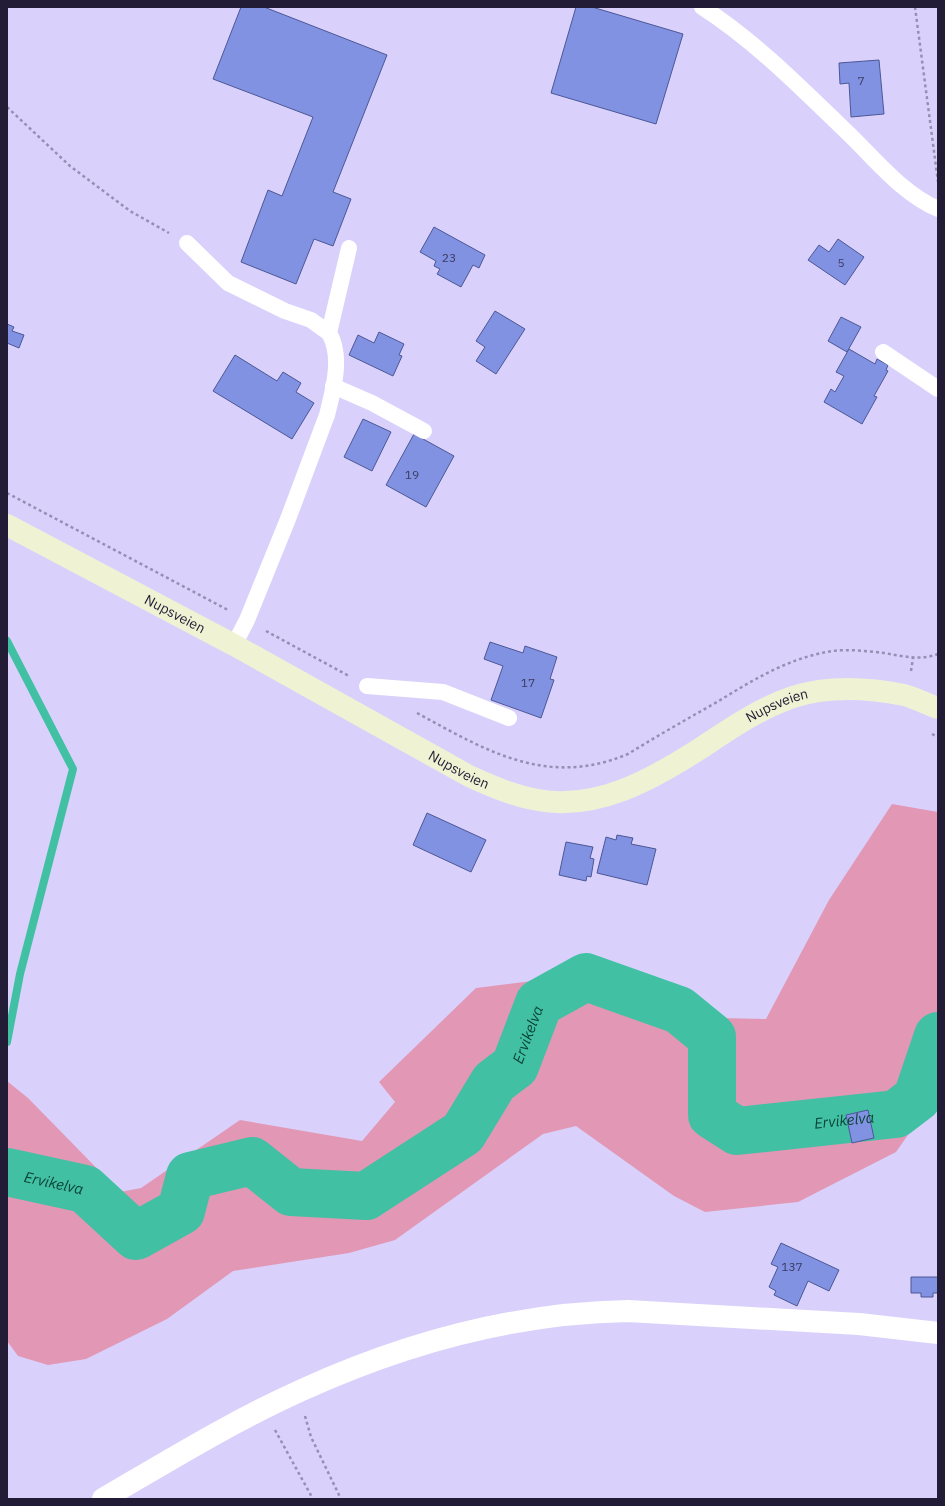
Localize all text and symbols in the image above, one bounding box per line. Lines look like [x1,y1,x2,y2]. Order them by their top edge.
house number: 7 [857,73,865,88]
house number: 23 [442,250,456,265]
house number: 5 [837,255,845,270]
house number: 19 [405,467,419,482]
street label: Nupsveien [141,590,208,637]
house number: 17 [521,675,535,690]
street label: Nupsveien [742,684,810,726]
street label: Nupsveien [425,746,492,793]
water label: Ervikelva [507,1003,547,1066]
water label: Ervikelva [813,1107,875,1132]
water label: Ervikelva [22,1167,86,1198]
house number: 137 [781,1259,803,1274]

